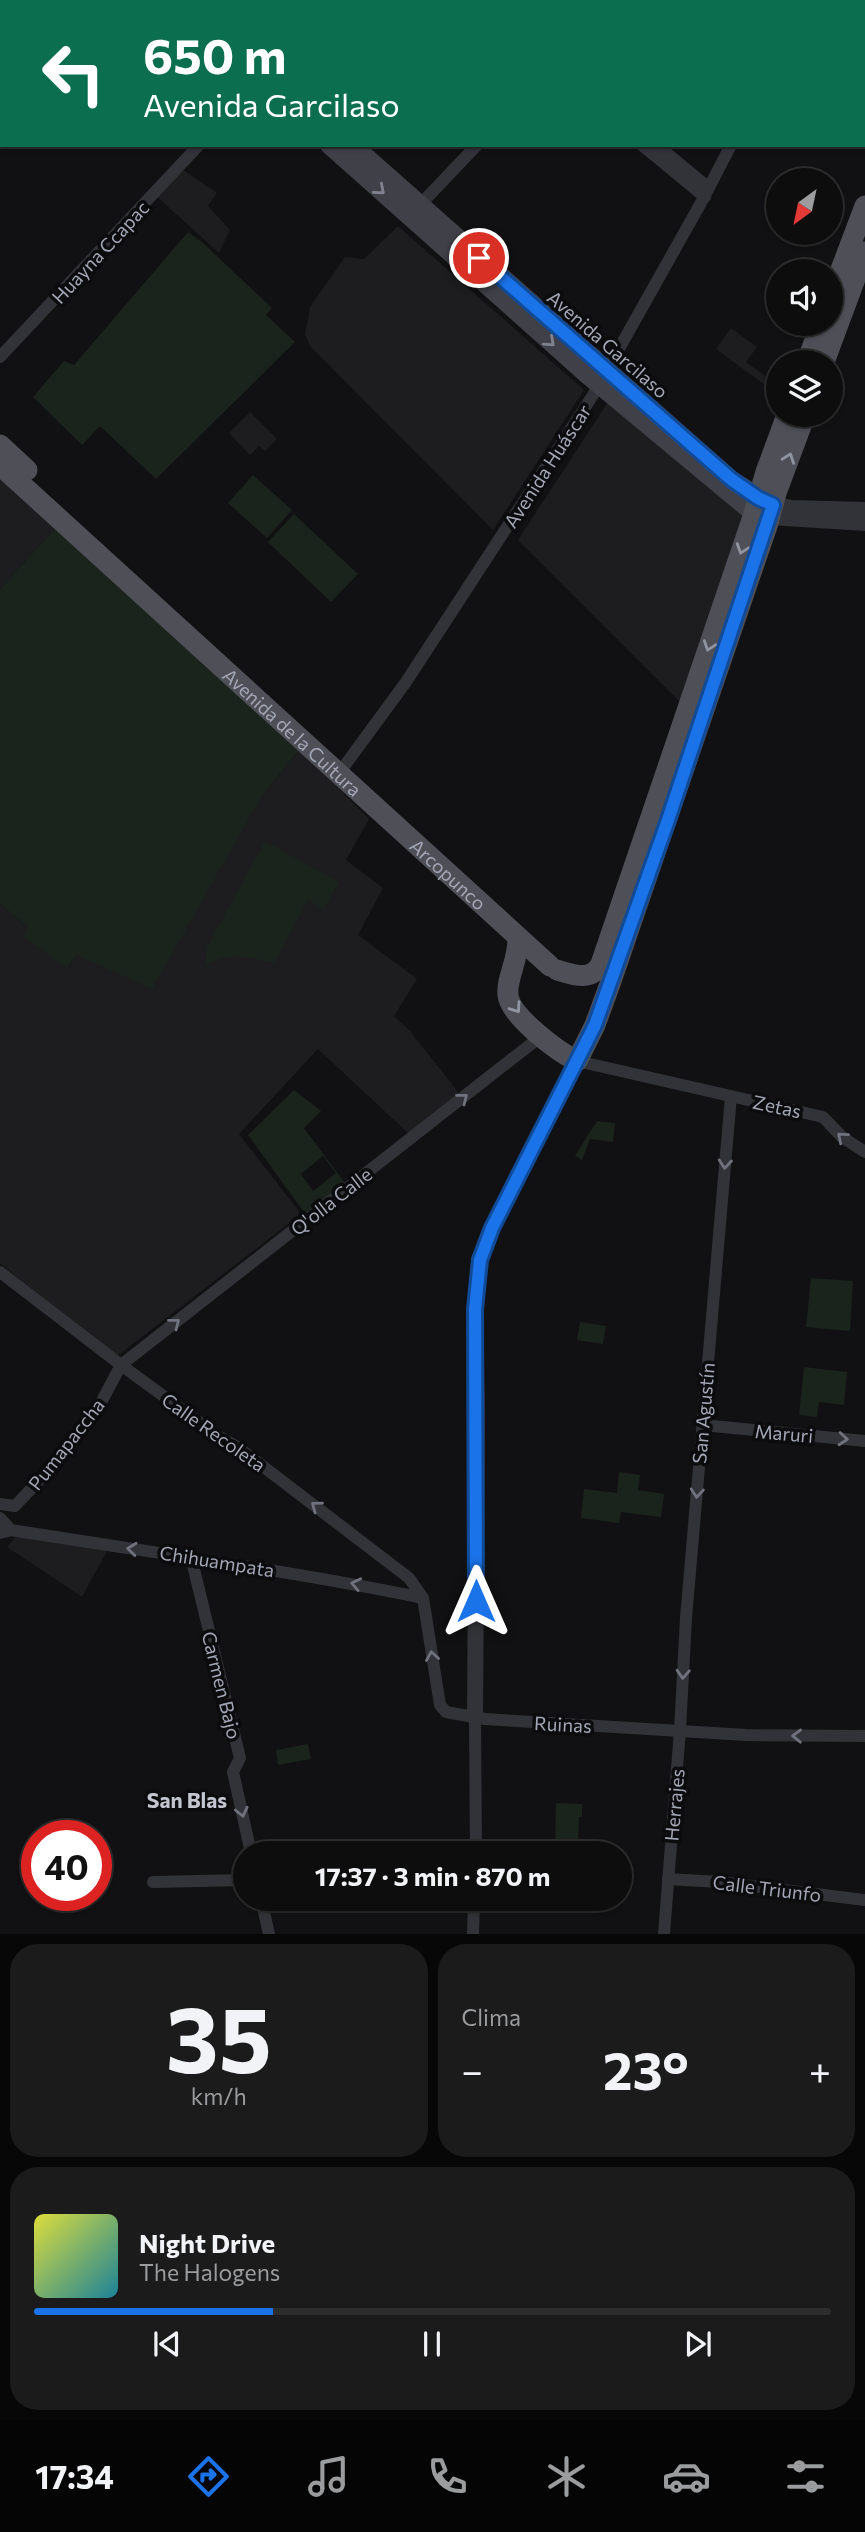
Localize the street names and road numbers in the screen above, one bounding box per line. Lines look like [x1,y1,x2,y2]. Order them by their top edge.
street label: Huayna Ccapac [47,196,153,308]
street label: Avenida Garcilaso [543,285,673,403]
street label: Avenida Huáscar [499,400,596,532]
street label: Avenida de la Cultura [219,663,367,801]
street label: Arcopunco [406,833,491,914]
street label: Zetas [751,1090,803,1122]
street label: Q'olla Calle [286,1162,376,1240]
street label: San Agustín [687,1362,719,1464]
street label: Calle Recoleta [158,1388,270,1476]
street label: Pumapaccha [23,1394,109,1494]
street label: Maruri [754,1419,814,1447]
street label: Chihuampata [158,1541,276,1581]
street label: Carmen Bajo [198,1629,246,1741]
street label: Ruinas [534,1711,592,1737]
street label: Herrajes [659,1768,689,1842]
street label: Calle Triunfo [711,1870,823,1906]

